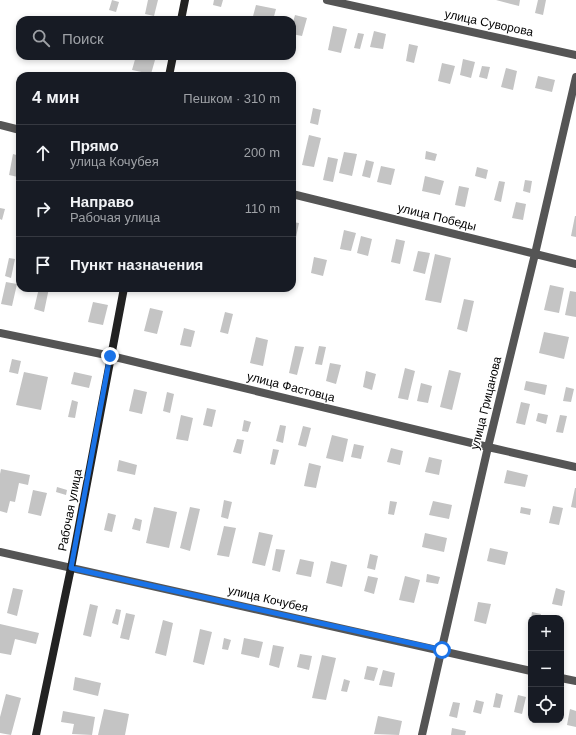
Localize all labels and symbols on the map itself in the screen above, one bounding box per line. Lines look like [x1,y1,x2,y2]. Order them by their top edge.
street label: улица Суворова [443,7,535,39]
street label: улица Победы [396,200,478,234]
route end [101,347,119,365]
street label: улица Грицанова [468,355,504,451]
street label: улица Фастовца [246,369,337,405]
street label: Рабочая улица [55,467,85,552]
street label: улица Кочубея [226,583,310,615]
route start [433,641,451,659]

